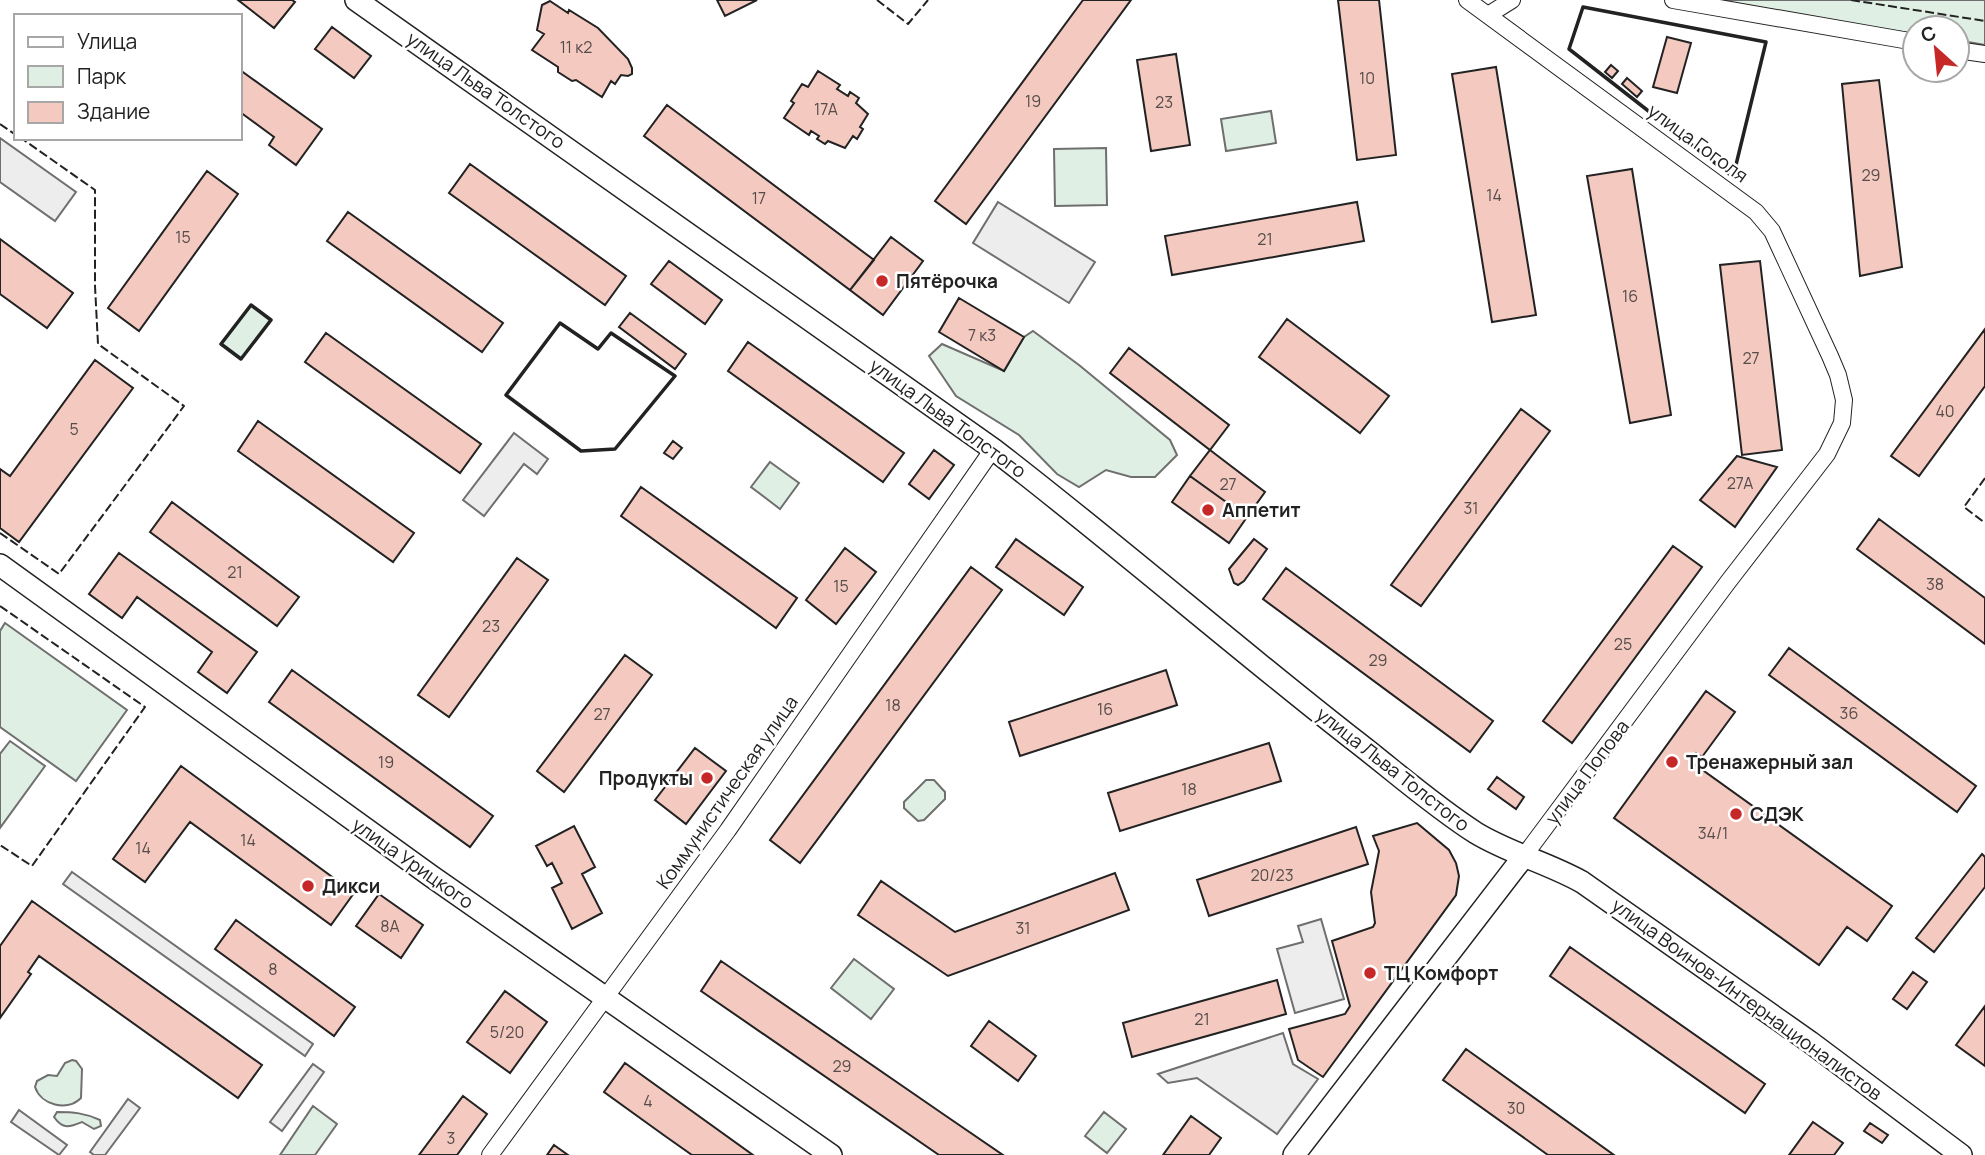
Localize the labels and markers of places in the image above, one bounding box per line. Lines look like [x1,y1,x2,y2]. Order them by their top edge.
place label: Пятёрочка [896,268,998,294]
marker: Пятёрочка [874,273,890,289]
place label: Аппетит [1222,497,1301,523]
marker: Аппетит [1200,502,1216,518]
place label: Тренажерный зал [1686,749,1853,775]
marker: Тренажерный зал [1664,754,1680,770]
place label: Продукты [599,765,693,791]
marker: Продукты [699,770,715,786]
place label: СДЭК [1750,801,1805,827]
marker: СДЭК [1728,806,1744,822]
place label: Дикси [322,873,380,899]
marker: Дикси [300,878,316,894]
place label: ТЦ Комфорт [1384,960,1498,986]
marker: ТЦ Комфорт [1362,965,1378,981]

